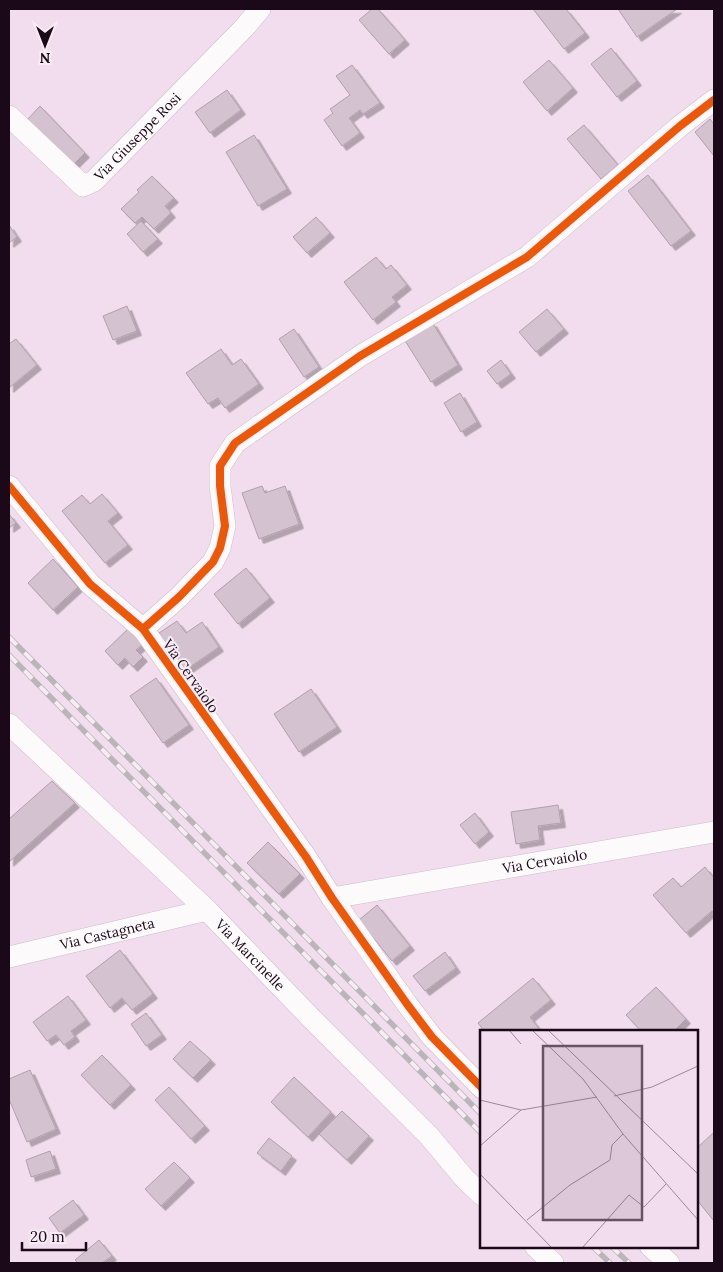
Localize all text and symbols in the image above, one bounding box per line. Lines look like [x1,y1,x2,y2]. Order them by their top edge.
north arrow [20,20,70,70]
text: N [39,49,50,67]
street label: Via Giuseppe Rosi [90,89,185,185]
street label: Via Cervaiolo [159,635,223,716]
street label: Via Cervaiolo [500,845,589,878]
street label: Via Castagneta [57,914,156,954]
street label: Via Marcinelle [211,915,289,995]
inset map [480,1030,698,1247]
scale bar [22,1220,86,1252]
text: 20 m [30,1227,65,1246]

